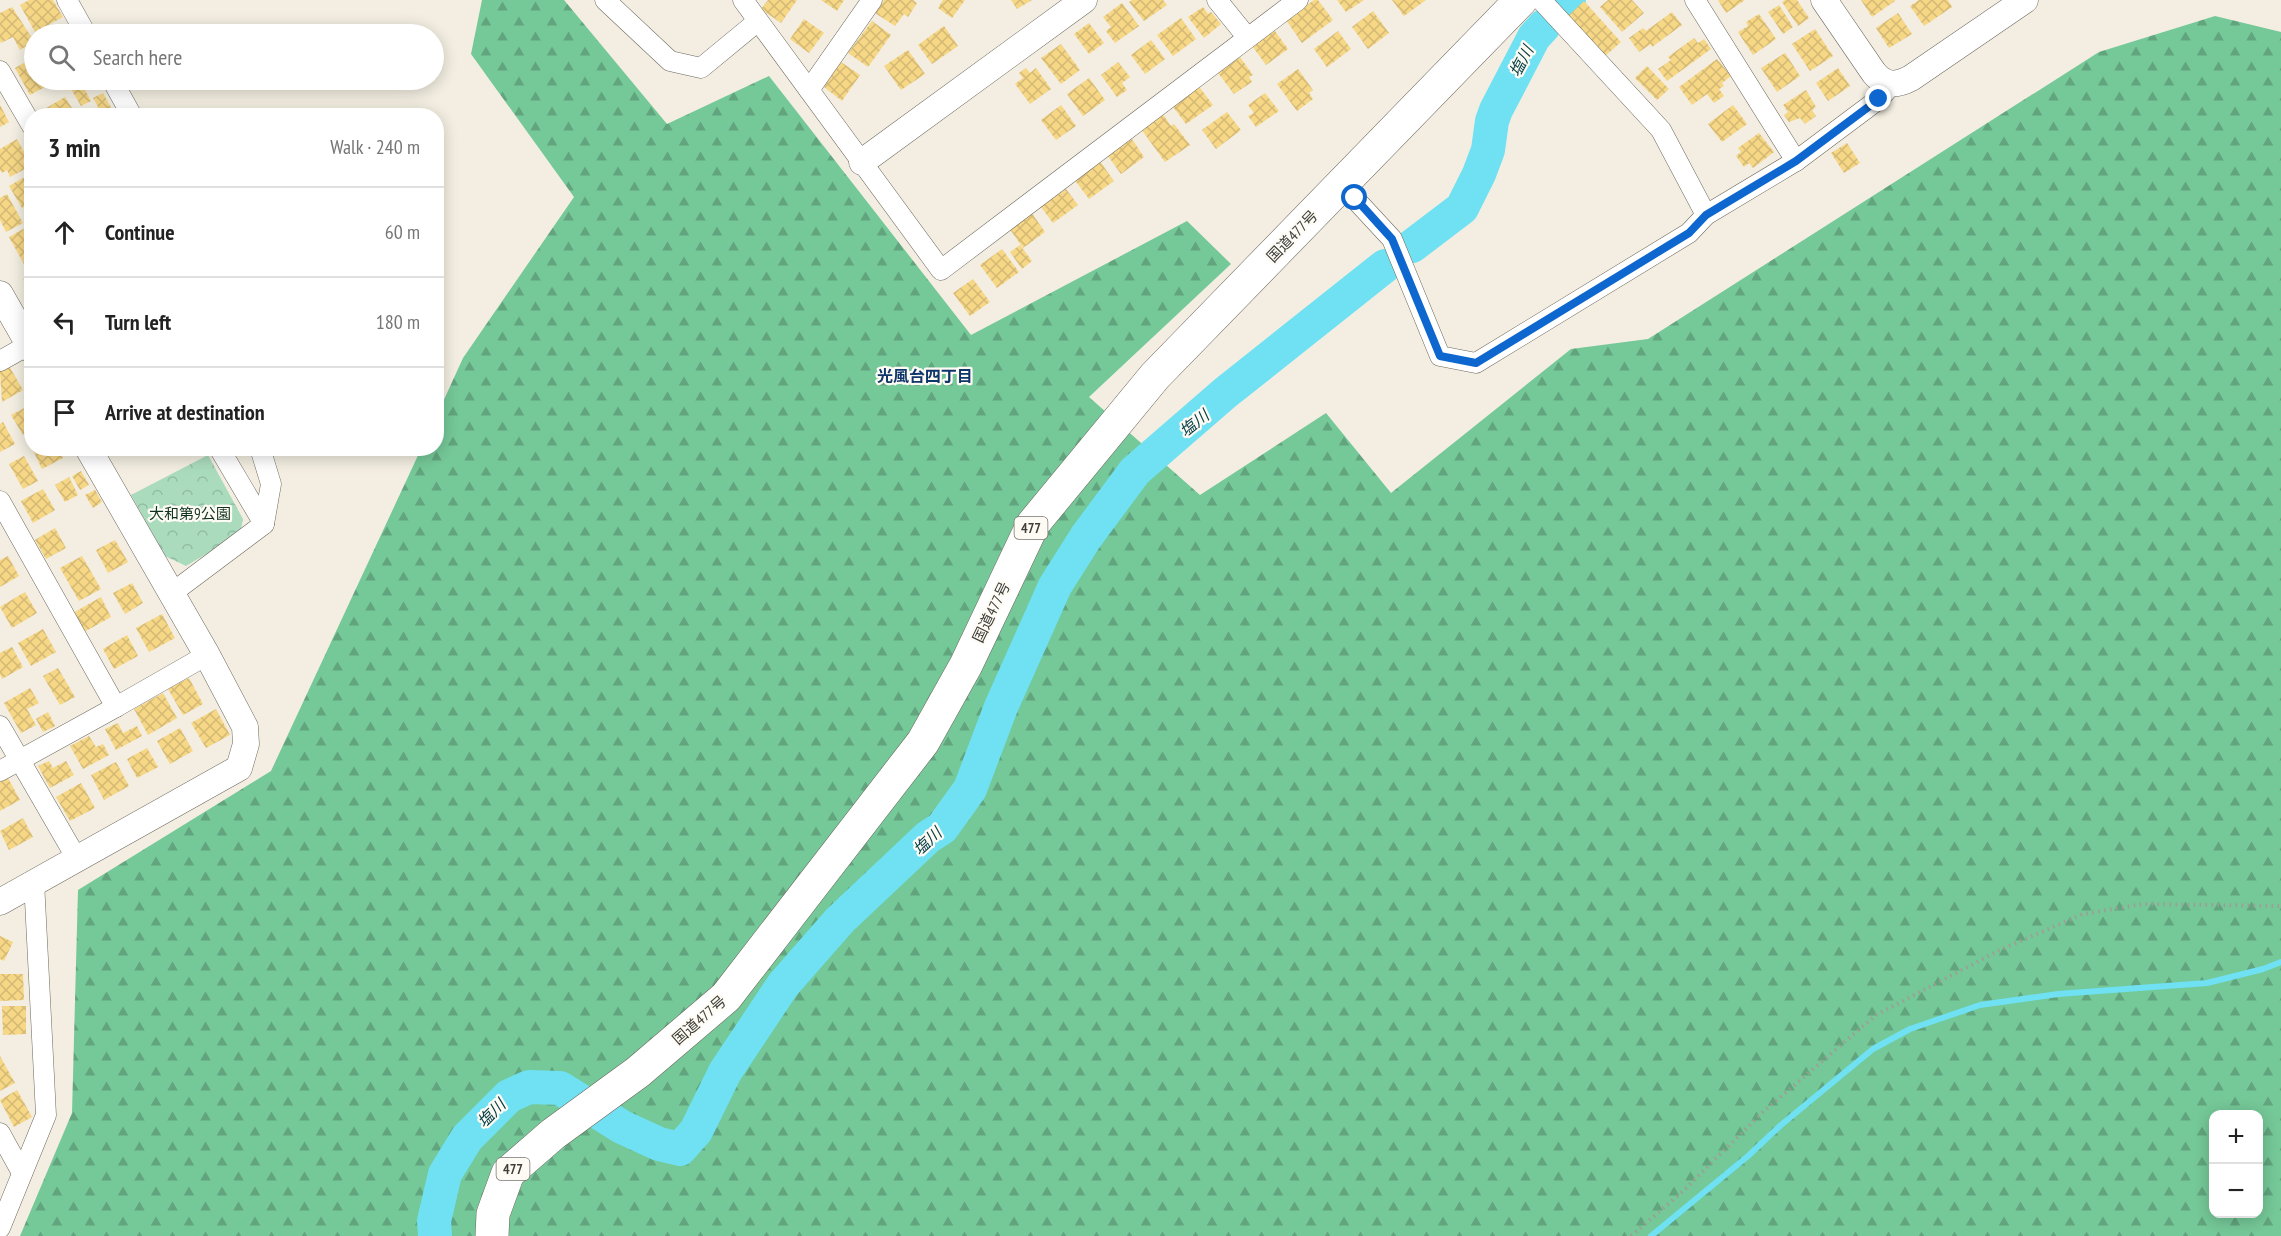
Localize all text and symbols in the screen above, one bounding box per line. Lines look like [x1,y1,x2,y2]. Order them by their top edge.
search box [24,24,444,90]
water label: 塩川 [1505,40,1538,80]
icon: search [45,41,78,74]
text: Search here [93,43,182,71]
route end [1865,85,1891,111]
text: 3 min [48,131,101,164]
text: Walk · 240 m [330,134,420,160]
route start [1341,184,1367,210]
street label: 国道477号 [1262,206,1322,266]
icon: ahead [48,216,81,249]
text: Continue [105,218,175,246]
text: 60 m [385,219,420,245]
icon: left [48,306,81,339]
text: Turn left [105,308,171,336]
text: 180 m [376,309,420,335]
district label: 光風台四丁目 [877,366,973,386]
icon: arrive [48,396,81,429]
text: Arrive at destination [105,398,265,426]
water label: 塩川 [1175,404,1214,441]
park label: 大和第9公園 [149,504,231,523]
road number: 477 [1014,517,1048,539]
street label: 国道477号 [968,579,1014,645]
water label: 塩川 [908,821,947,859]
street label: 国道477号 [668,991,730,1049]
water label: 塩川 [473,1093,511,1131]
map controls [2209,1110,2263,1218]
button: + [2209,1110,2263,1164]
road number: 477 [496,1158,530,1180]
button: − [2209,1164,2263,1218]

